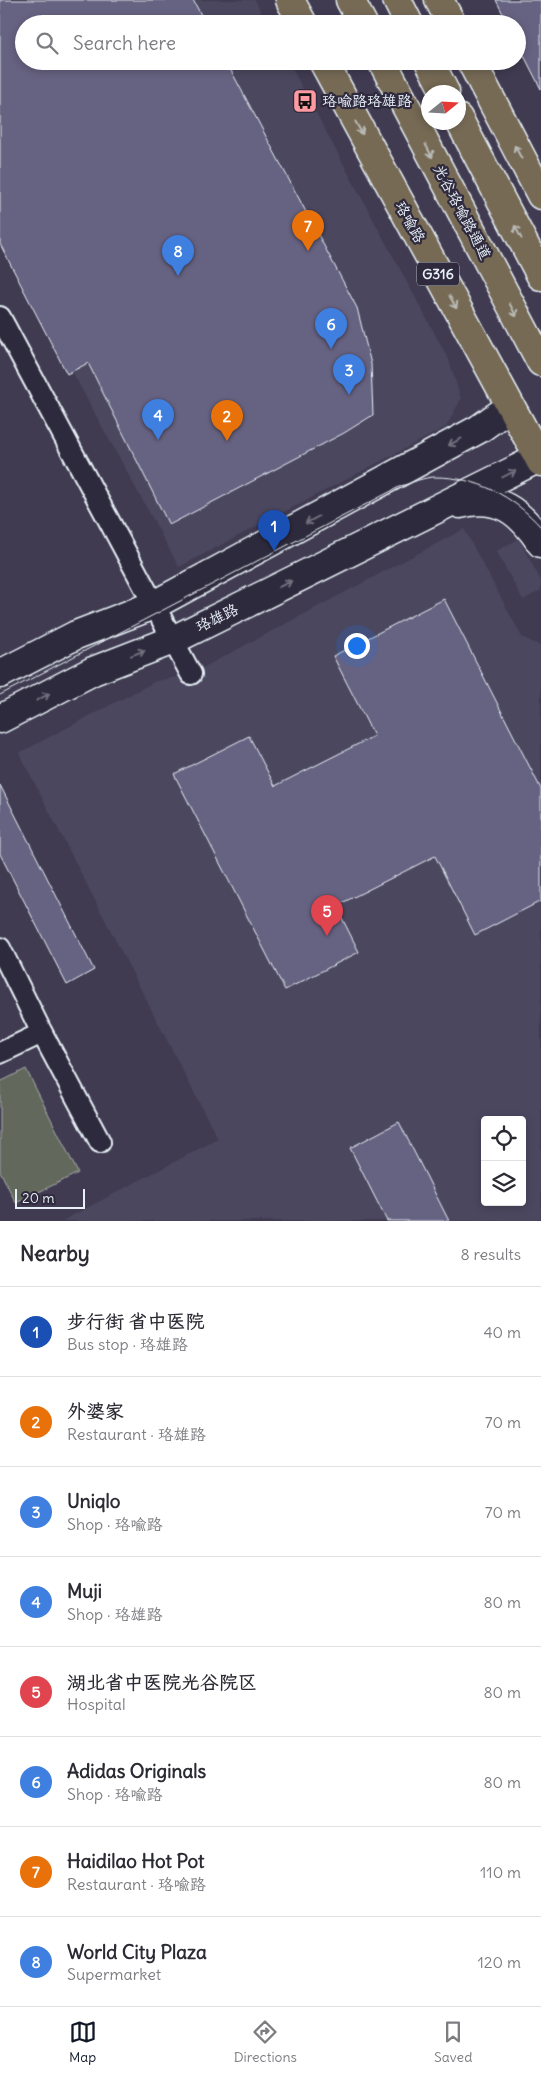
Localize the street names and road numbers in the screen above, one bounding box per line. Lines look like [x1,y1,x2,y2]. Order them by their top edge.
street label: 光谷珞喻路通道 [429,161,495,263]
street label: 珞喻路 [391,197,430,246]
road number: G316 [417,262,459,286]
street label: 珞雄路 [192,599,241,636]

